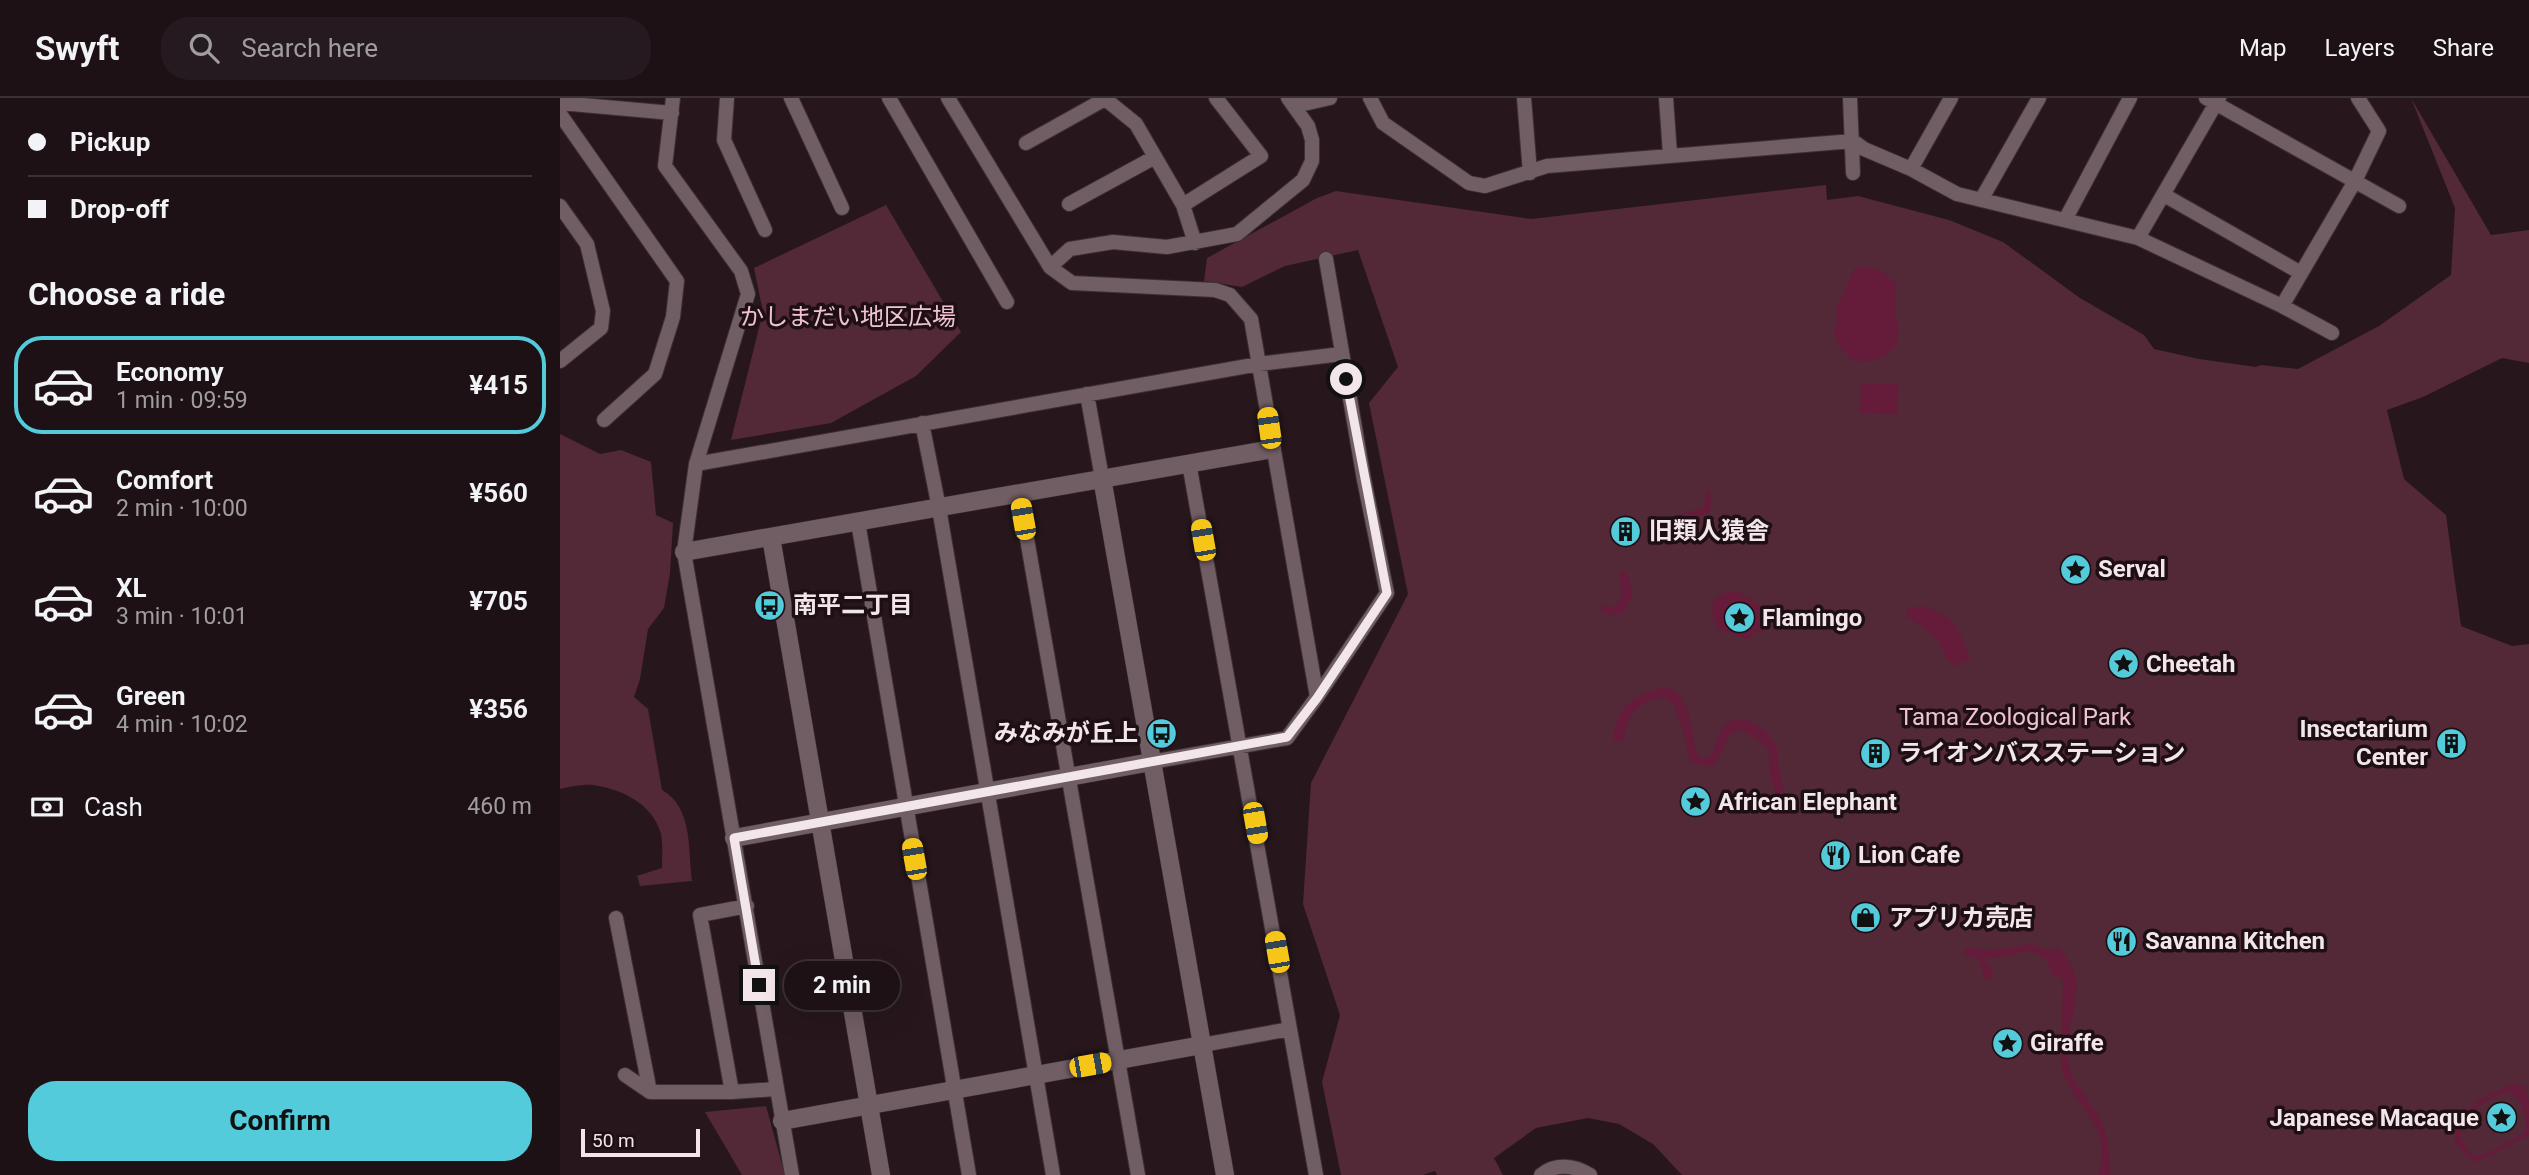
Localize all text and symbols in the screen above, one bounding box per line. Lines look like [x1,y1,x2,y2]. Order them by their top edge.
search box [161,17,651,80]
text: Swyft [35,29,119,68]
icon: search [185,29,223,67]
text: Search here [241,33,378,63]
text: Map [2239,34,2287,62]
text: Layers [2325,34,2395,62]
text: Share [2433,34,2494,62]
text: Pickup [70,127,150,157]
text: Drop-off [70,194,169,224]
text: Choose a ride [28,275,225,313]
park label: かしまだい地区広場 [740,303,956,331]
icon: car [32,354,95,417]
text: Economy [116,357,223,387]
route start [1330,363,1362,395]
text: ¥415 [469,370,528,400]
text: 1 min · 09:59 [116,387,248,414]
car [1256,406,1283,450]
icon: car [32,462,95,525]
text: Comfort [116,465,213,495]
text: ¥560 [469,478,528,508]
text: 2 min · 10:00 [116,495,248,522]
car [1010,496,1037,542]
building icon: 旧類人猿舎 [1609,514,1643,548]
car [1190,517,1217,563]
place label: 旧類人猿舎 [1649,517,1769,545]
place icon: Serval [2058,552,2092,586]
place label: Serval [2098,555,2166,583]
icon: car [32,570,95,633]
text: XL [116,573,147,603]
text: ¥705 [469,586,528,616]
bus stop icon: 南平二丁目 [753,588,787,622]
place label: 南平二丁目 [793,591,913,619]
place icon: Flamingo [1722,601,1756,635]
text: 3 min · 10:01 [116,603,248,630]
place label: Flamingo [1762,604,1862,632]
place icon: Cheetah [2106,647,2140,681]
place label: Cheetah [2146,650,2235,678]
icon: car [32,678,95,741]
text: Green [116,681,186,711]
text: ¥356 [469,694,528,724]
park label: Tama Zoological Park [1899,703,2132,731]
text: 4 min · 10:02 [116,711,248,738]
place label: Insectarium Center [2299,715,2428,771]
bus stop icon: みなみが丘上 [1144,716,1178,750]
place label: みなみが丘上 [994,719,1138,747]
building icon: Insectarium Center [2434,726,2468,760]
building icon: ライオンバスステーション [1858,736,1892,770]
place label: ライオンバスステーション [1898,739,2186,767]
place icon: African Elephant [1678,785,1712,819]
icon: cash [28,788,66,826]
place label: African Elephant [1718,788,1897,816]
text: Cash [84,792,143,822]
text: 460 m [467,793,532,820]
car [1242,800,1269,846]
car [901,836,928,882]
restaurant icon: Lion Cafe [1818,838,1852,872]
place label: Lion Cafe [1858,841,1960,869]
shop icon: アプリカ売店 [1849,901,1883,935]
place label: アプリカ売店 [1889,904,2033,932]
restaurant icon: Savanna Kitchen [2105,924,2139,958]
place label: Savanna Kitchen [2145,927,2325,955]
car [1264,929,1291,975]
callout: 2 min [784,960,899,1010]
route end [743,969,775,1001]
text: 2 min [813,972,871,999]
place icon: Giraffe [1990,1026,2024,1060]
place label: Giraffe [2030,1029,2104,1057]
car [1068,1051,1113,1079]
button: Confirm [28,1081,532,1161]
place icon: Japanese Macaque [2485,1101,2519,1135]
place label: Japanese Macaque [2270,1104,2479,1132]
scale bar [581,1126,700,1158]
text: 50 m [592,1129,635,1152]

